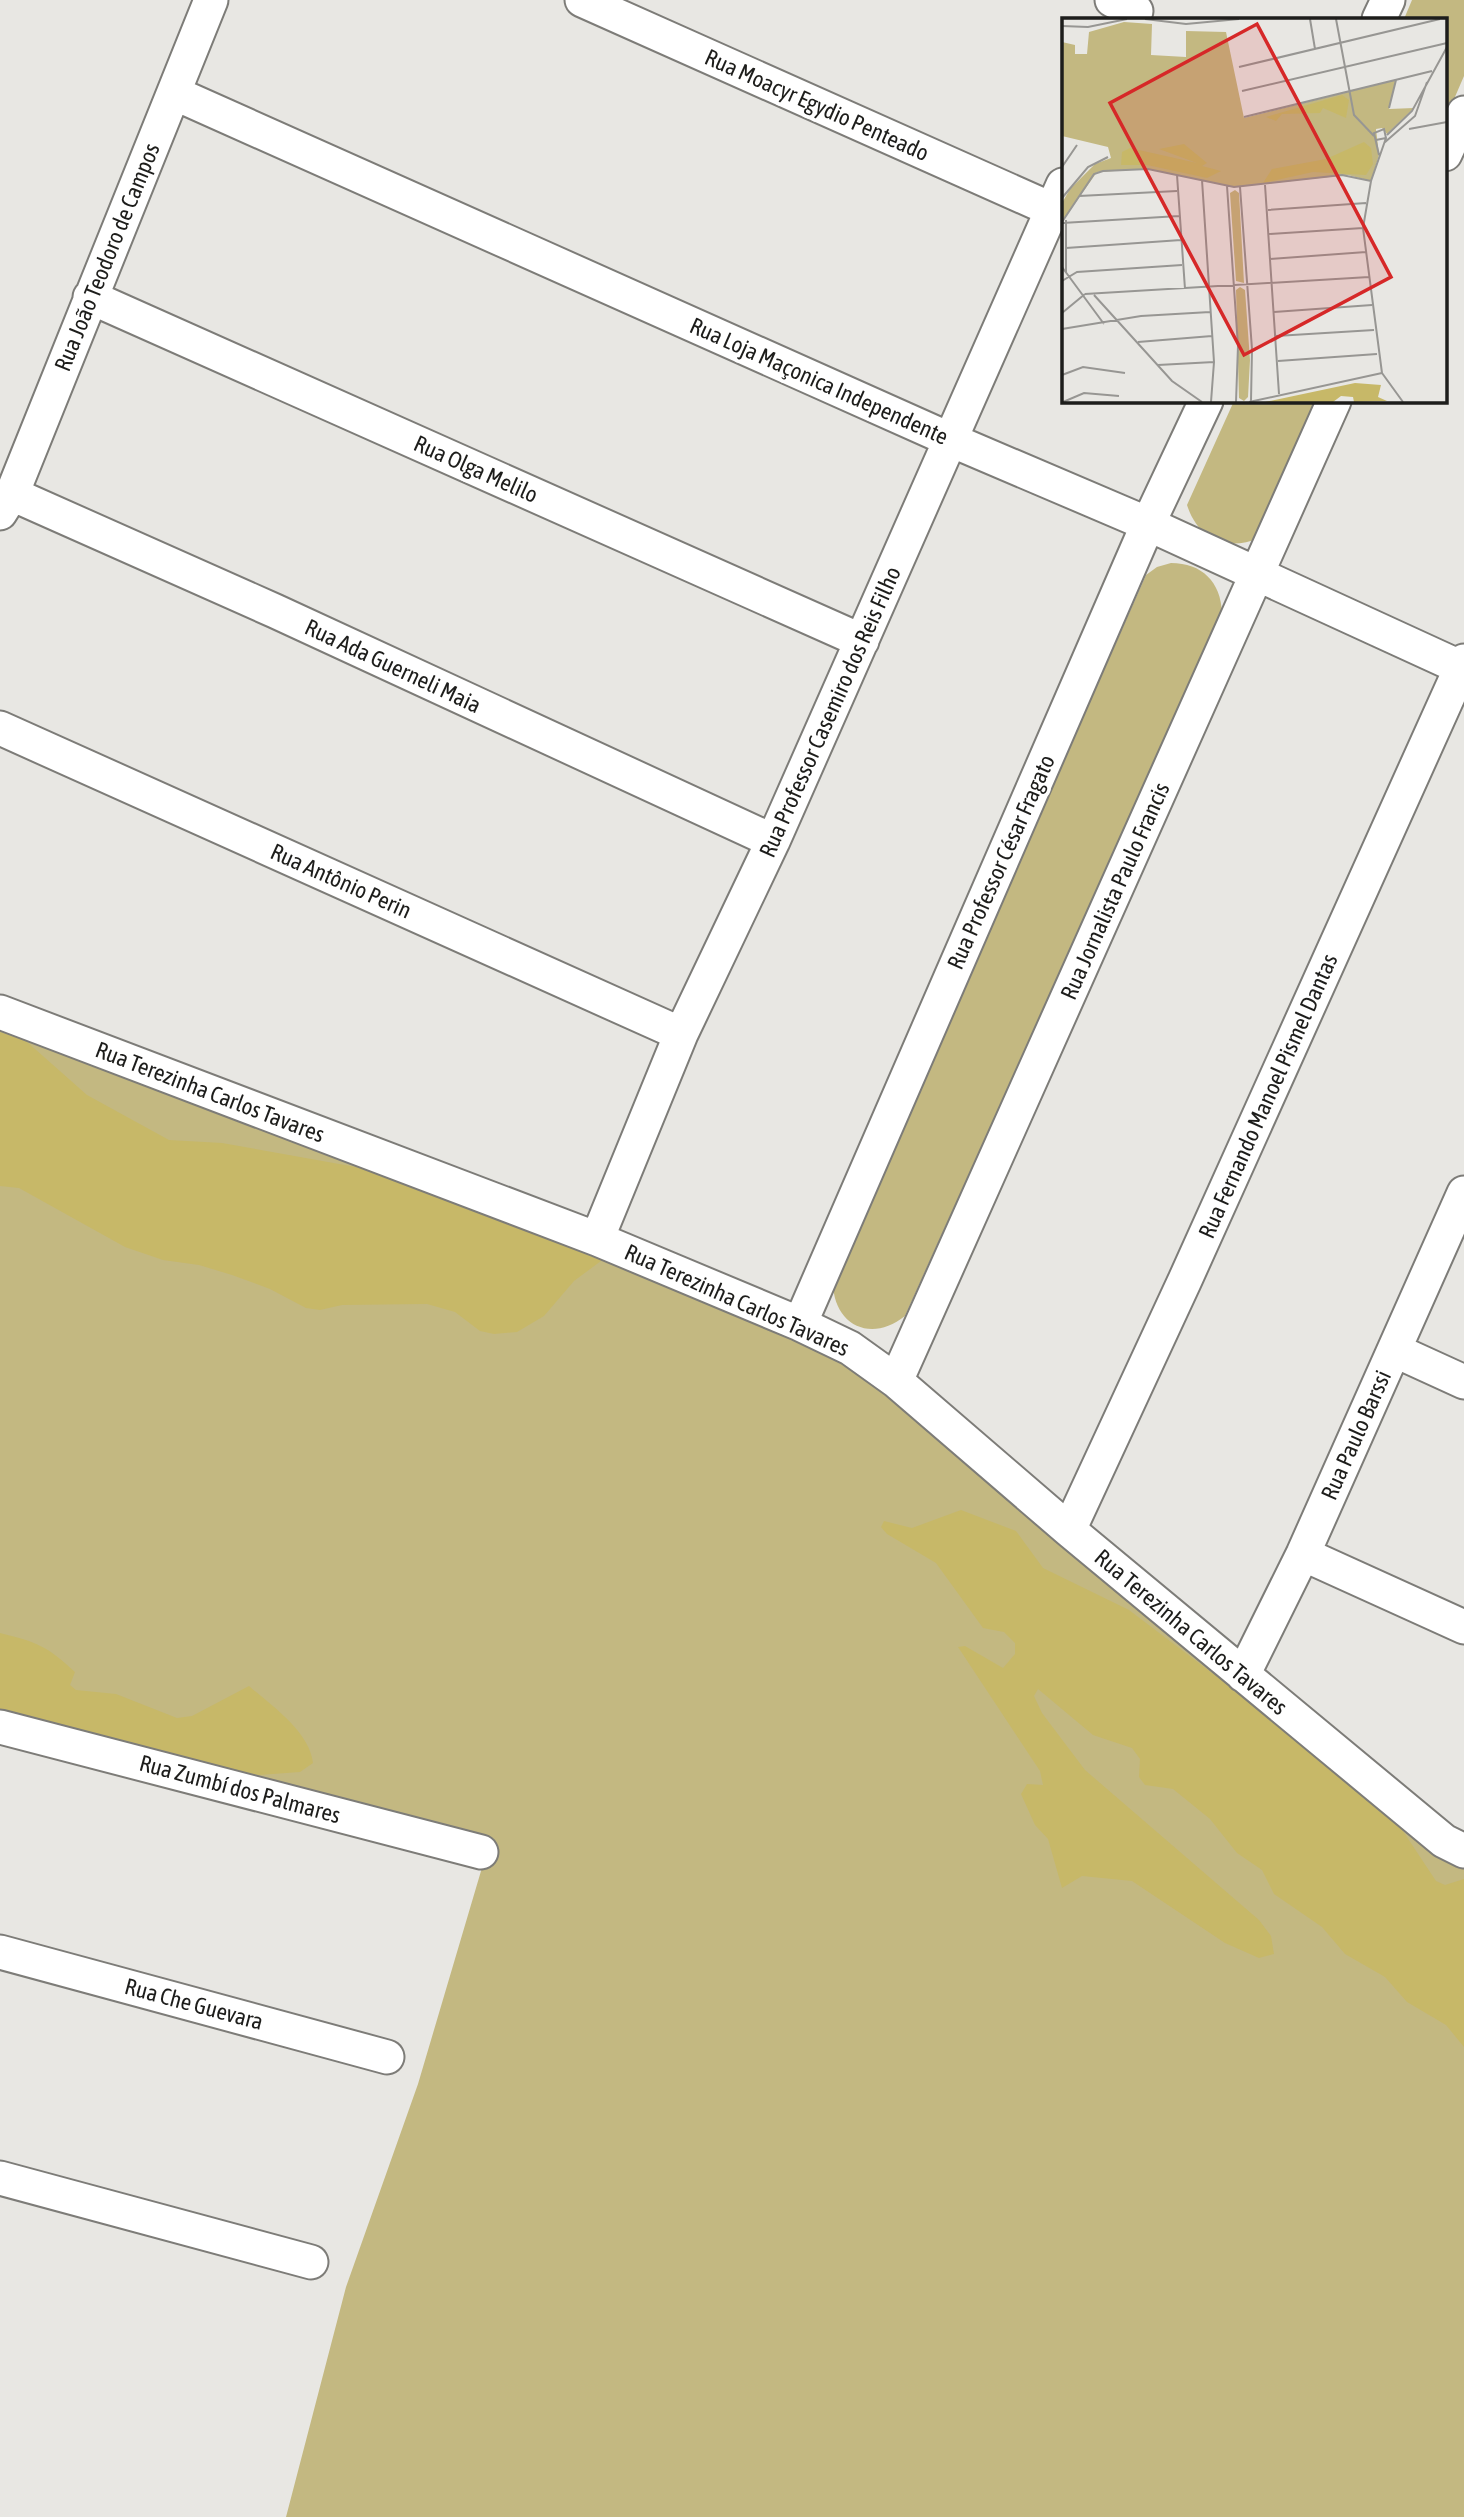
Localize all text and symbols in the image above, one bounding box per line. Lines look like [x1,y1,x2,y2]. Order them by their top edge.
inset map [1062,18,1446,402]
street label: Rua Moacyr Egydio Penteado [701,44,933,166]
street label: Rua João Teodoro de Campos [49,139,165,375]
street label: Rua Loja Maçonica Independente [686,312,952,450]
street label: Rua Olga Melilo [410,430,542,508]
street label: Rua Professor Casemiro dos Reis Filho [754,563,906,861]
street label: Rua Ada Guerneli Maia [301,614,485,718]
street label: Rua Professor César Fragato [942,751,1060,973]
street label: Rua Jornalista Paulo Francis [1055,779,1175,1003]
street label: Rua Antônio Perin [267,838,415,924]
street label: Rua Fernando Manoel Pismel Dantas [1193,950,1343,1242]
street label: Rua Terezinha Carlos Tavares [92,1036,328,1148]
street label: Rua Terezinha Carlos Tavares [621,1239,853,1361]
street label: Rua Paulo Barssi [1316,1366,1396,1504]
street label: Rua Terezinha Carlos Tavares [1090,1544,1292,1720]
street label: Rua Zumbí dos Palmares [137,1750,343,1828]
street label: Rua Che Guevara [122,1973,266,2035]

